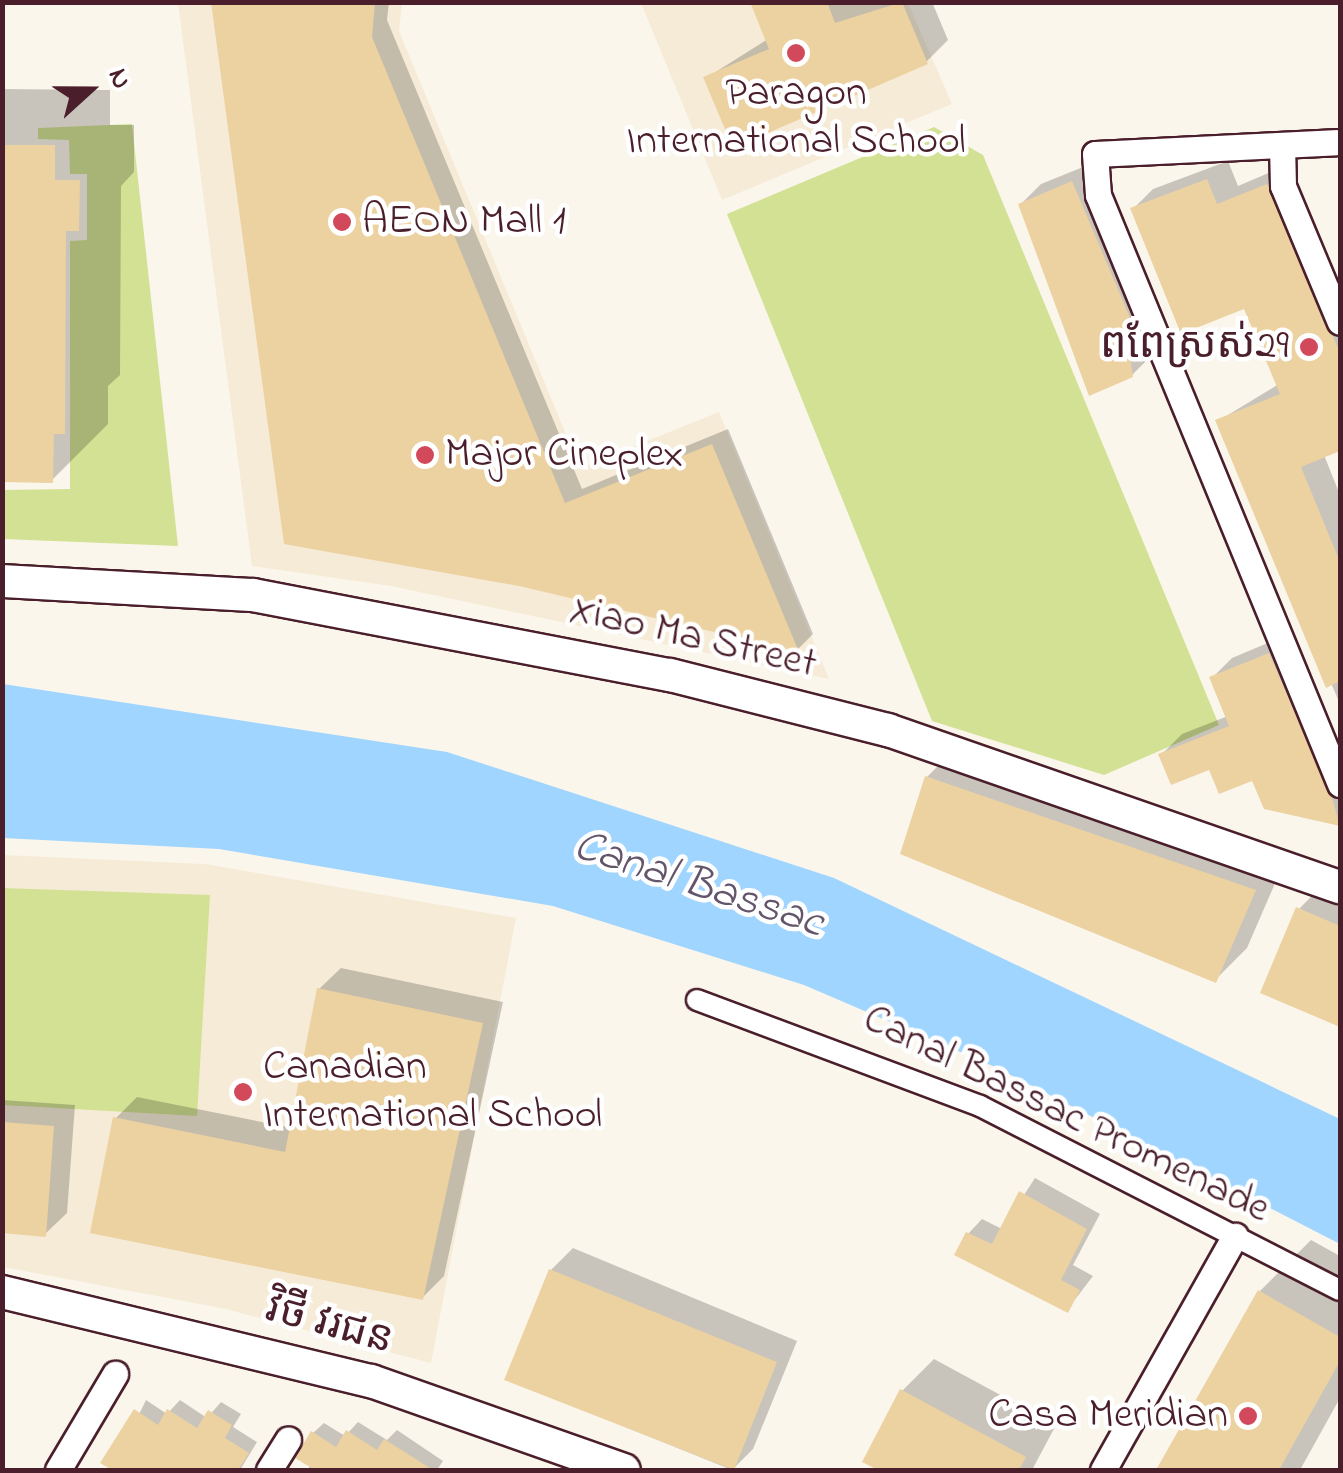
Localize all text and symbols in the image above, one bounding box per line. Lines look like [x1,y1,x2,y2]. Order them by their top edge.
north arrow [40,40,140,140]
marker: Paragon International School [785,42,807,64]
text: N [96,63,141,95]
place label: Paragon International School [626,69,966,168]
place label: AEON Mall 1 [362,197,566,247]
marker: AEON Mall 1 [331,211,353,233]
place label: ពពែស្រស់29 [1100,322,1289,372]
marker: ពពែស្រស់29 [1298,336,1320,358]
place label: Major Cineplex [445,430,683,480]
marker: Major Cineplex [414,444,436,466]
street label: Xiao Ma Street [565,585,821,691]
water label: Canal Bassac [567,820,829,952]
street label: Canal Bassac Promenade [854,995,1278,1235]
place label: Canadian International School [263,1043,602,1142]
marker: Canadian International School [232,1081,254,1103]
street label: វិថី វរជន [260,1285,398,1367]
place label: Casa Meridian [988,1391,1228,1441]
marker: Casa Meridian [1237,1405,1259,1427]

